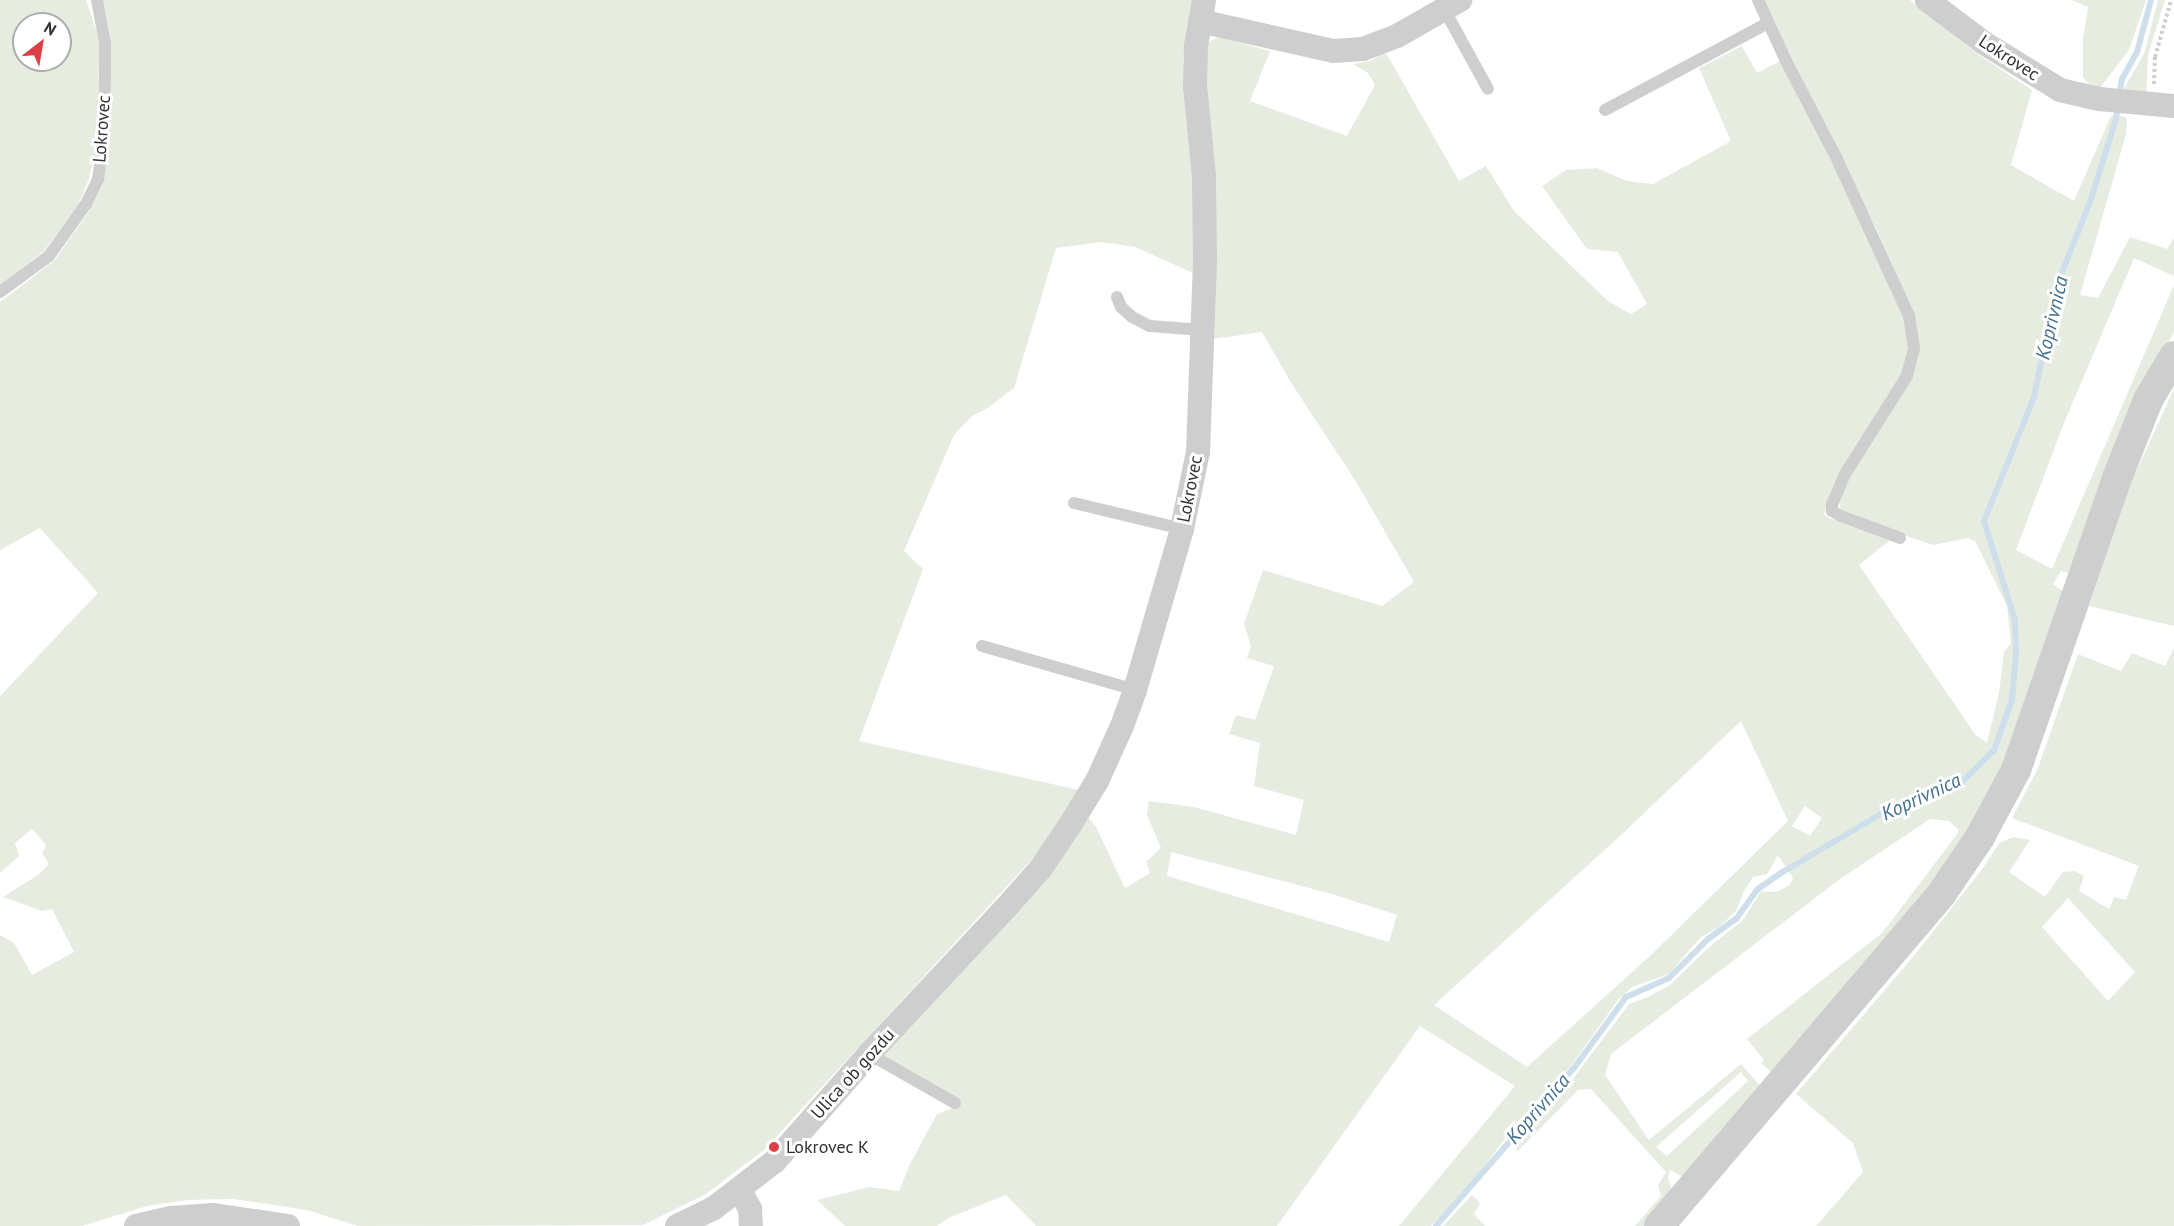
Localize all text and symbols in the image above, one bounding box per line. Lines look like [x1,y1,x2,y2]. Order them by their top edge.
north arrow [12,12,72,72]
text: N [41,17,60,40]
street label: Lokrovec [1975,31,2043,85]
street label: Lokrovec [89,95,115,163]
water label: Koprivnica [2031,274,2073,362]
street label: Lokrovec [1173,454,1207,524]
water label: Koprivnica [1877,768,1965,826]
street label: Ulica ob gozdu [807,1024,899,1124]
water label: Koprivnica [1501,1069,1575,1149]
place label: Lokrovec K [786,1136,869,1158]
marker: Lokrovec K [767,1140,781,1154]

